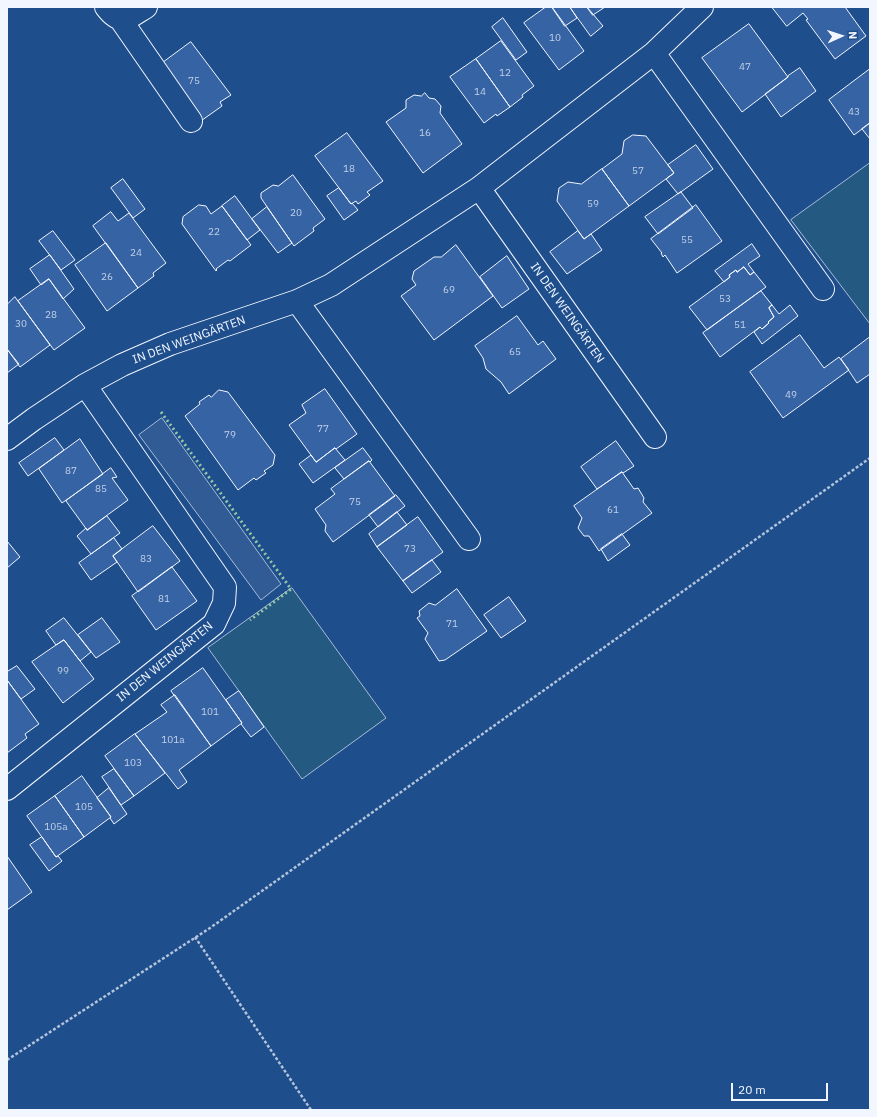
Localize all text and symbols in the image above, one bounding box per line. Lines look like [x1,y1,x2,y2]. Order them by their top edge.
north arrow [821,16,861,56]
text: N [846,31,860,40]
house number: 10 [549,32,561,44]
house number: 47 [739,61,751,73]
house number: 12 [499,67,511,79]
house number: 75 [188,75,200,87]
house number: 14 [474,86,486,98]
house number: 43 [848,106,860,118]
house number: 16 [419,127,431,139]
house number: 18 [343,163,355,175]
house number: 57 [632,165,644,177]
house number: 59 [587,198,599,210]
house number: 20 [290,207,302,219]
house number: 22 [208,226,220,238]
house number: 55 [681,234,693,246]
house number: 24 [130,247,142,259]
street label: IN DEN WEINGÄRTEN [527,260,607,366]
house number: 26 [101,271,113,283]
house number: 69 [443,284,455,296]
house number: 53 [719,293,731,305]
house number: 28 [45,309,57,321]
street label: IN DEN WEINGÄRTEN [131,313,247,367]
house number: 30 [15,318,27,330]
house number: 51 [734,319,746,331]
house number: 65 [509,346,521,358]
house number: 49 [785,389,797,401]
house number: 77 [317,423,329,435]
house number: 79 [224,429,236,441]
house number: 87 [65,465,77,477]
house number: 85 [95,483,107,495]
house number: 75 [349,496,361,508]
house number: 61 [607,504,619,516]
house number: 73 [404,543,416,555]
house number: 83 [140,553,152,565]
house number: 81 [158,593,170,605]
house number: 71 [446,618,458,630]
street label: IN DEN WEINGÄRTEN [114,619,216,705]
house number: 99 [57,665,69,677]
house number: 101 [201,706,219,718]
house number: 101a [161,734,185,746]
house number: 103 [124,757,142,769]
house number: 105 [75,801,93,813]
house number: 105a [44,821,68,833]
scale bar [733,1075,830,1101]
text: 20 m [738,1082,766,1097]

